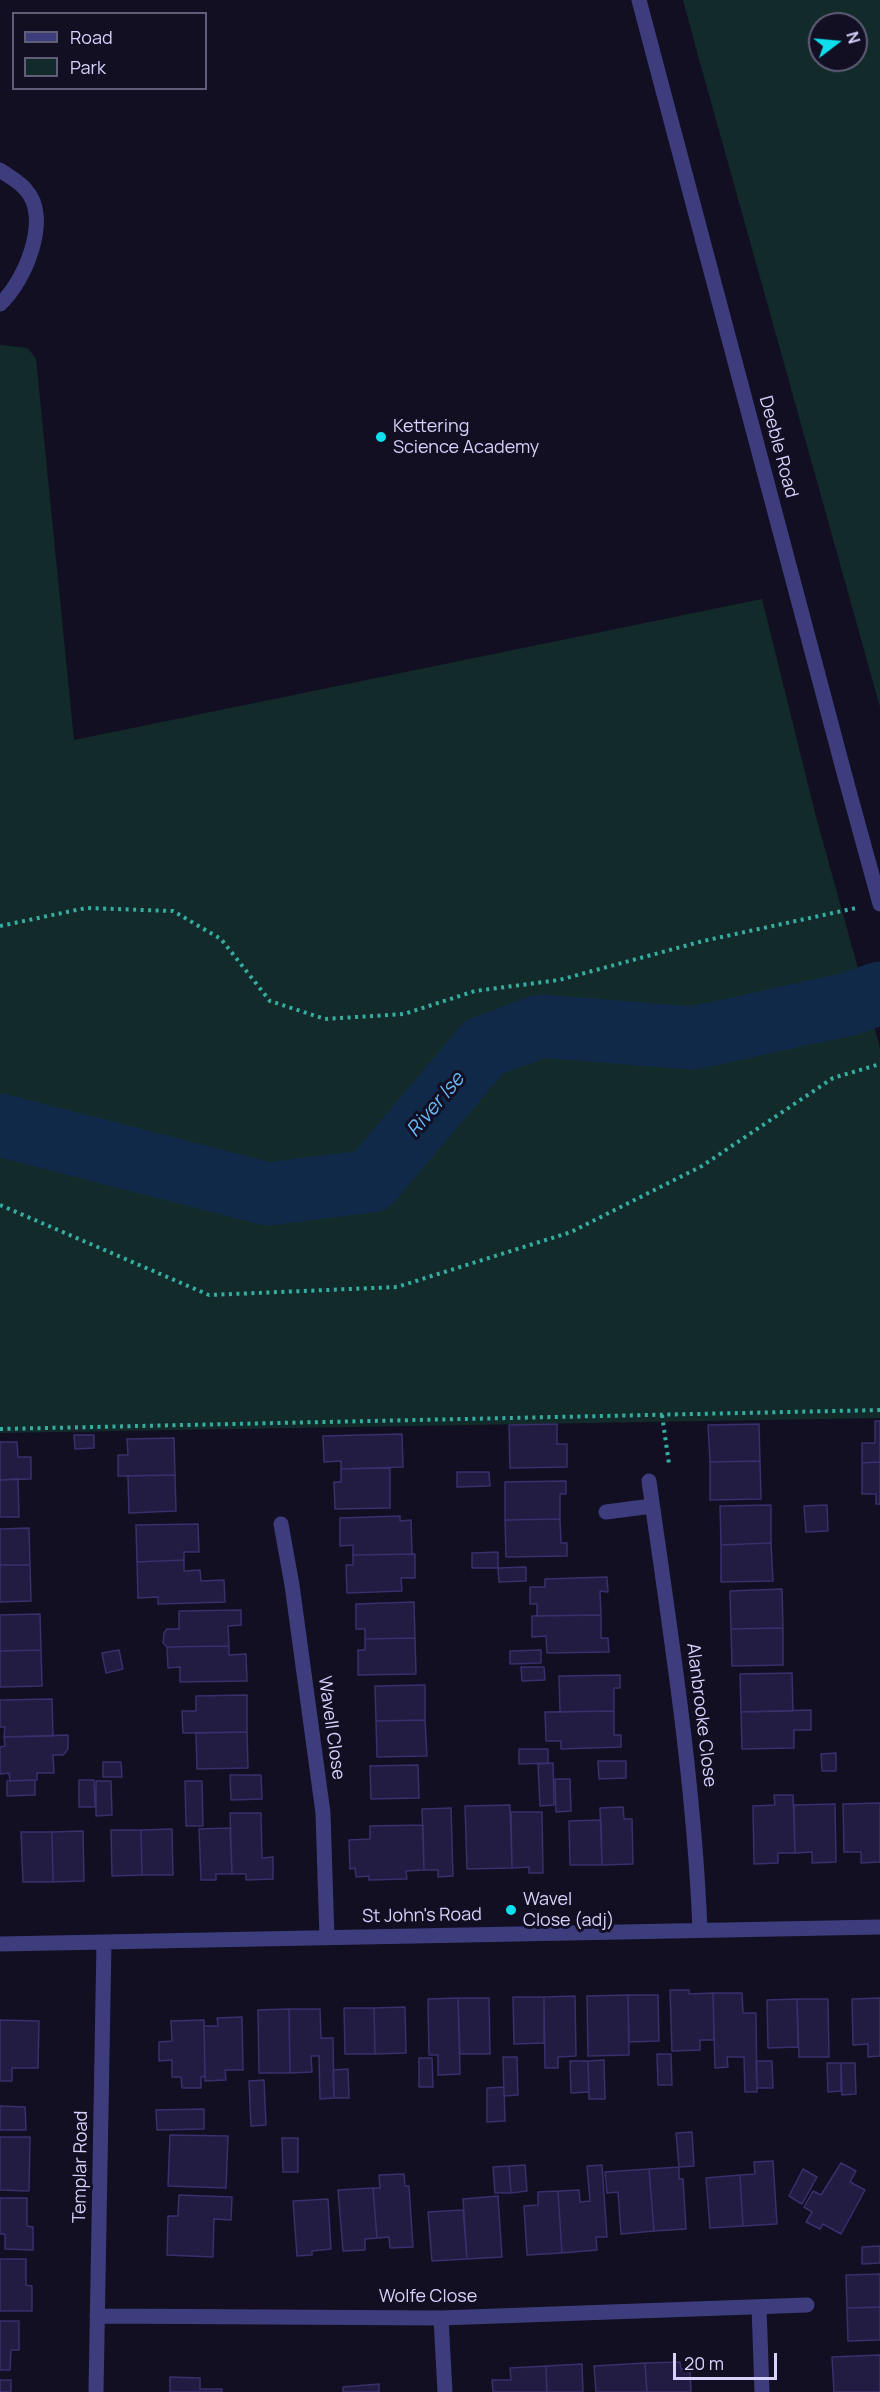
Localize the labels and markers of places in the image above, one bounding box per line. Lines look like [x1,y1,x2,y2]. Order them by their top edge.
place label: Kettering Science Academy [393,416,539,458]
marker: Kettering Science Academy [374,430,388,444]
place label: Wavel Close (adj) [523,1889,614,1932]
marker: Wavel Close (adj) [504,1903,518,1917]

